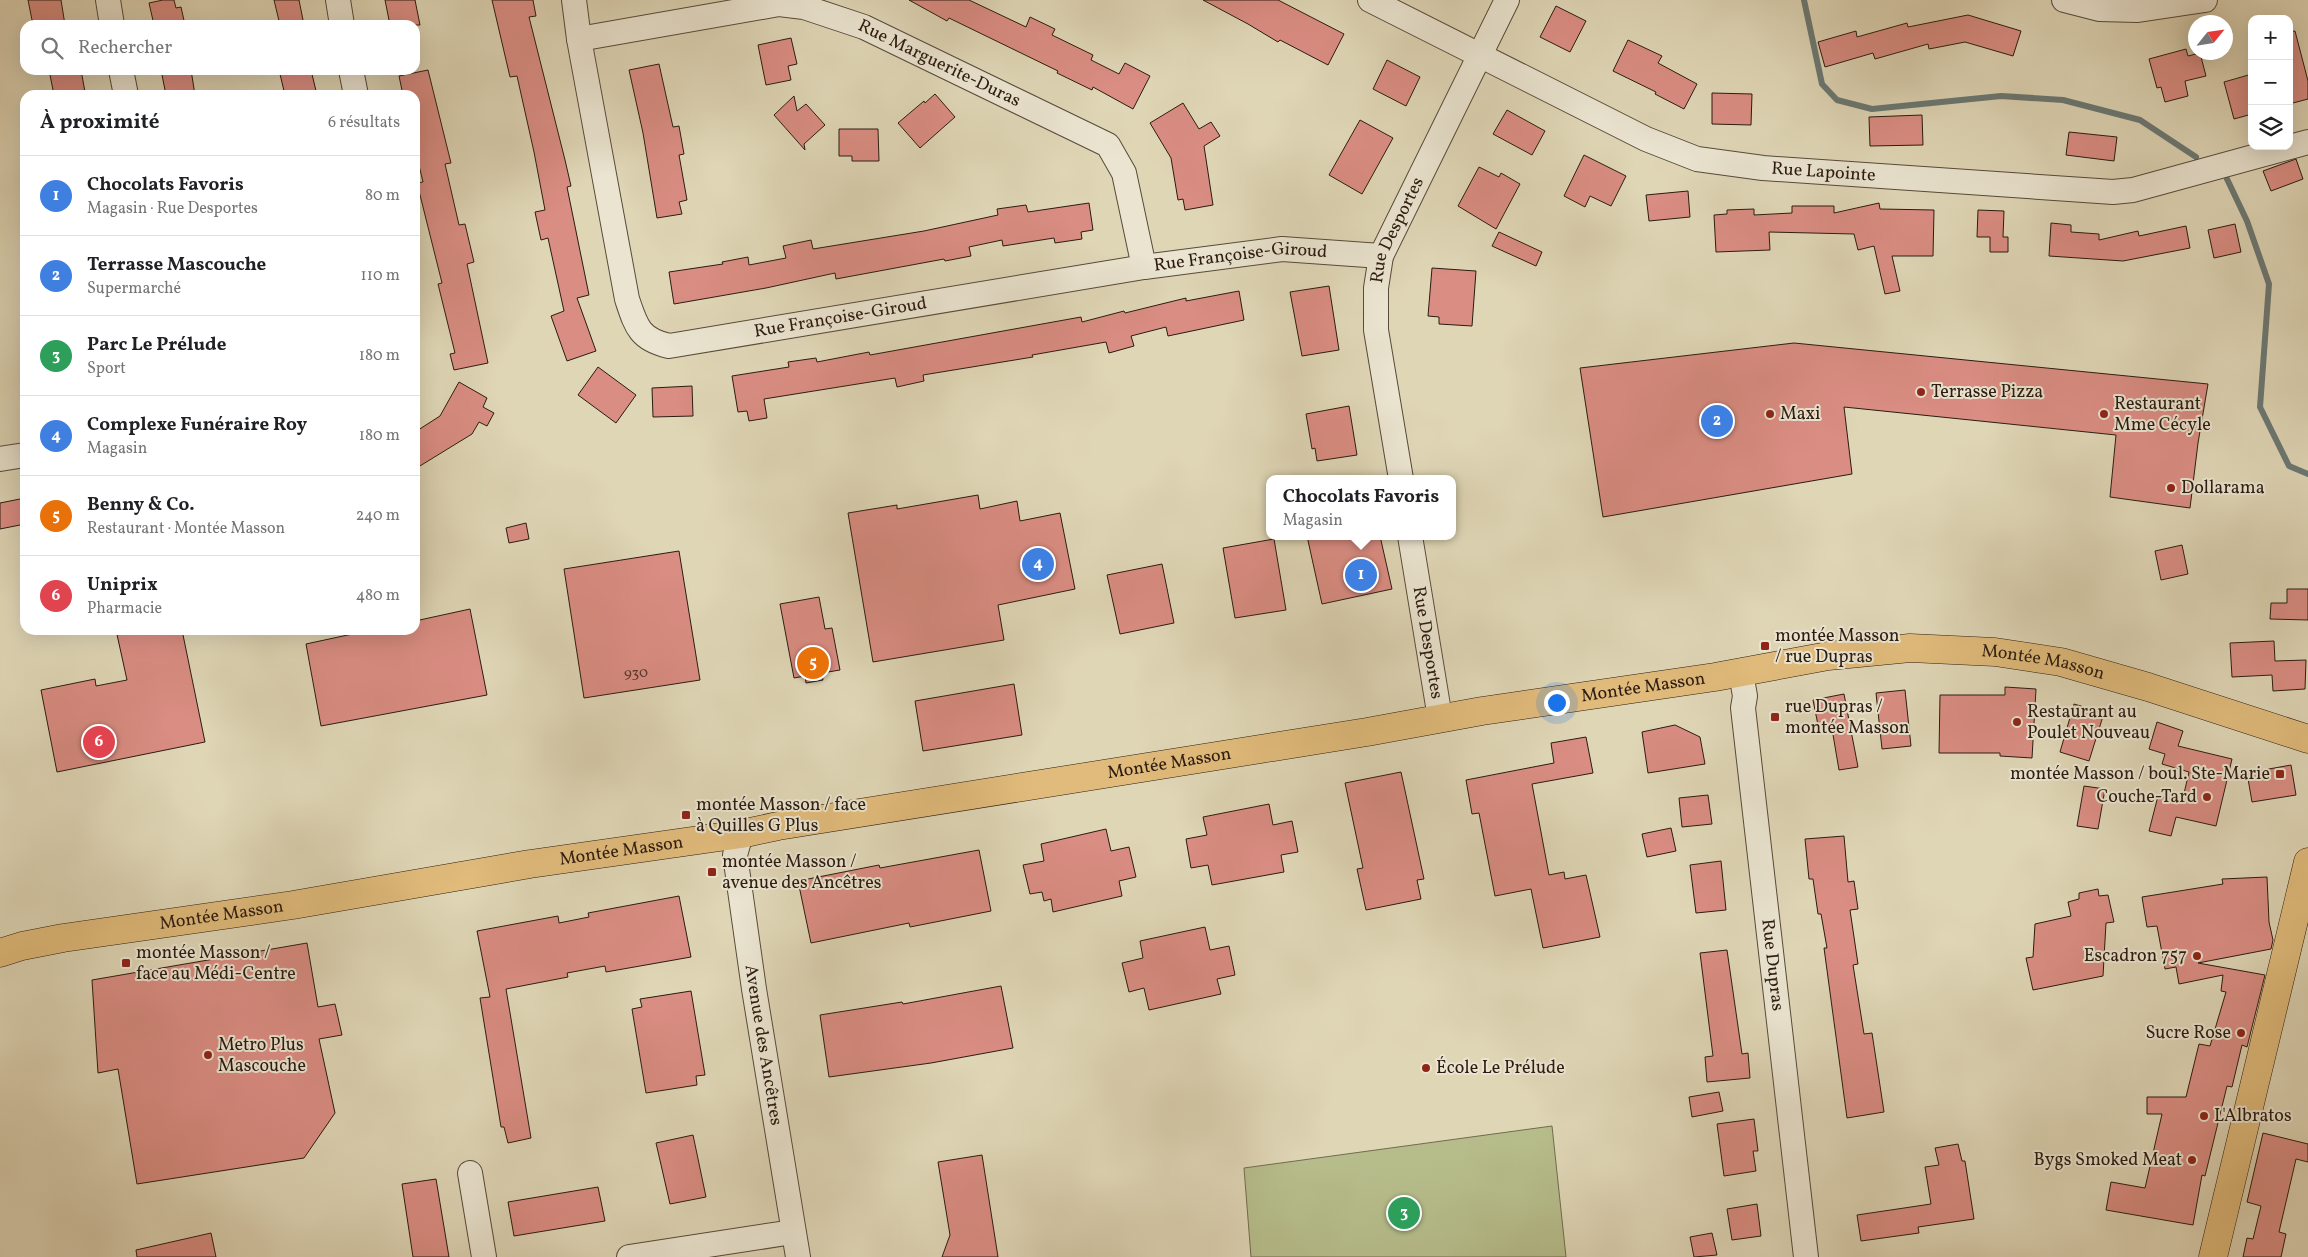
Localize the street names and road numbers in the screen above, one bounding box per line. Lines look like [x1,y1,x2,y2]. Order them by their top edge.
street label: Rue Marguerite-Duras [854,13,1025,113]
street label: Rue Lapointe [1770,156,1876,188]
street label: Rue Desportes [1364,173,1430,285]
street label: Rue Françoise-Giroud [1152,236,1328,278]
street label: Rue Françoise-Giroud [752,291,929,344]
street label: Rue Desportes [1406,584,1449,701]
street label: Montée Masson [1981,639,2108,686]
street label: Montée Masson [1580,666,1707,709]
street label: Montée Masson [1106,741,1233,786]
street label: Montée Masson [558,830,685,872]
street label: Montée Masson [158,894,285,937]
street label: Rue Dupras [1755,917,1790,1012]
street label: Avenue des Ancêtres [738,963,789,1127]

